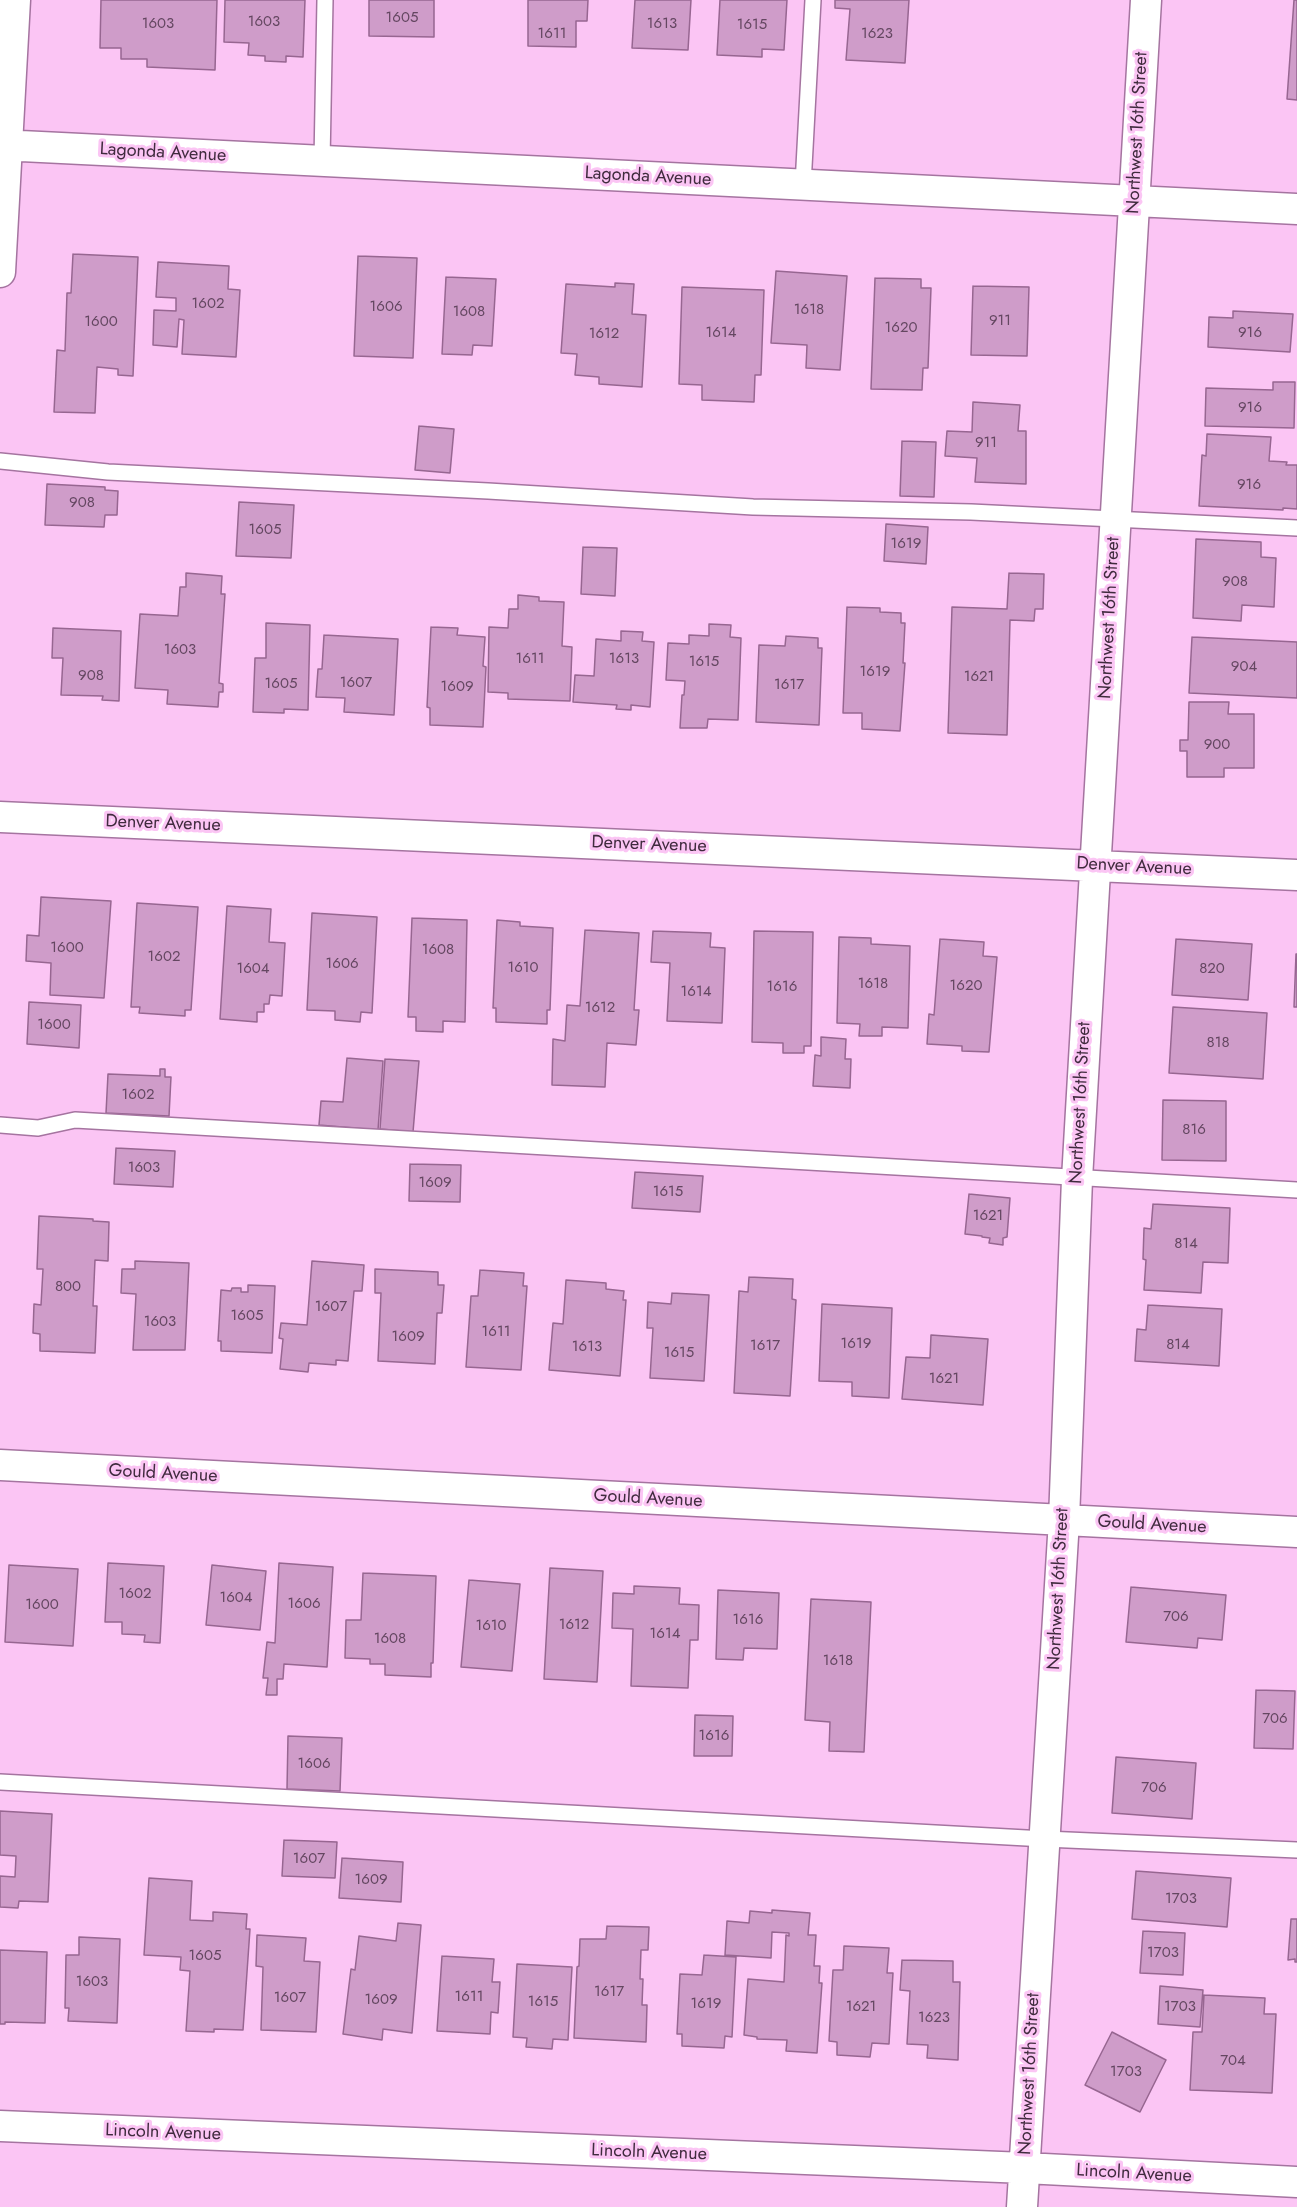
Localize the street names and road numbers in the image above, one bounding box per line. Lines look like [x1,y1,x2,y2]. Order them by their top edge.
street label: Northwest 16th Street [1123,51,1153,215]
street label: Lagonda Avenue [99,139,227,167]
street label: Lagonda Avenue [584,163,712,191]
street label: Northwest 16th Street [1095,536,1125,700]
street label: Denver Avenue [105,811,221,837]
street label: Denver Avenue [591,832,707,858]
street label: Denver Avenue [1076,853,1192,881]
street label: Northwest 16th Street [1066,1021,1096,1185]
street label: Gould Avenue [108,1460,218,1488]
street label: Gould Avenue [593,1485,703,1513]
street label: Northwest 16th Street [1044,1507,1074,1671]
street label: Gould Avenue [1097,1511,1207,1539]
street label: Northwest 16th Street [1015,1992,1045,2156]
street label: Lincoln Avenue [105,2120,221,2146]
street label: Lincoln Avenue [591,2140,707,2166]
street label: Lincoln Avenue [1076,2160,1192,2188]

